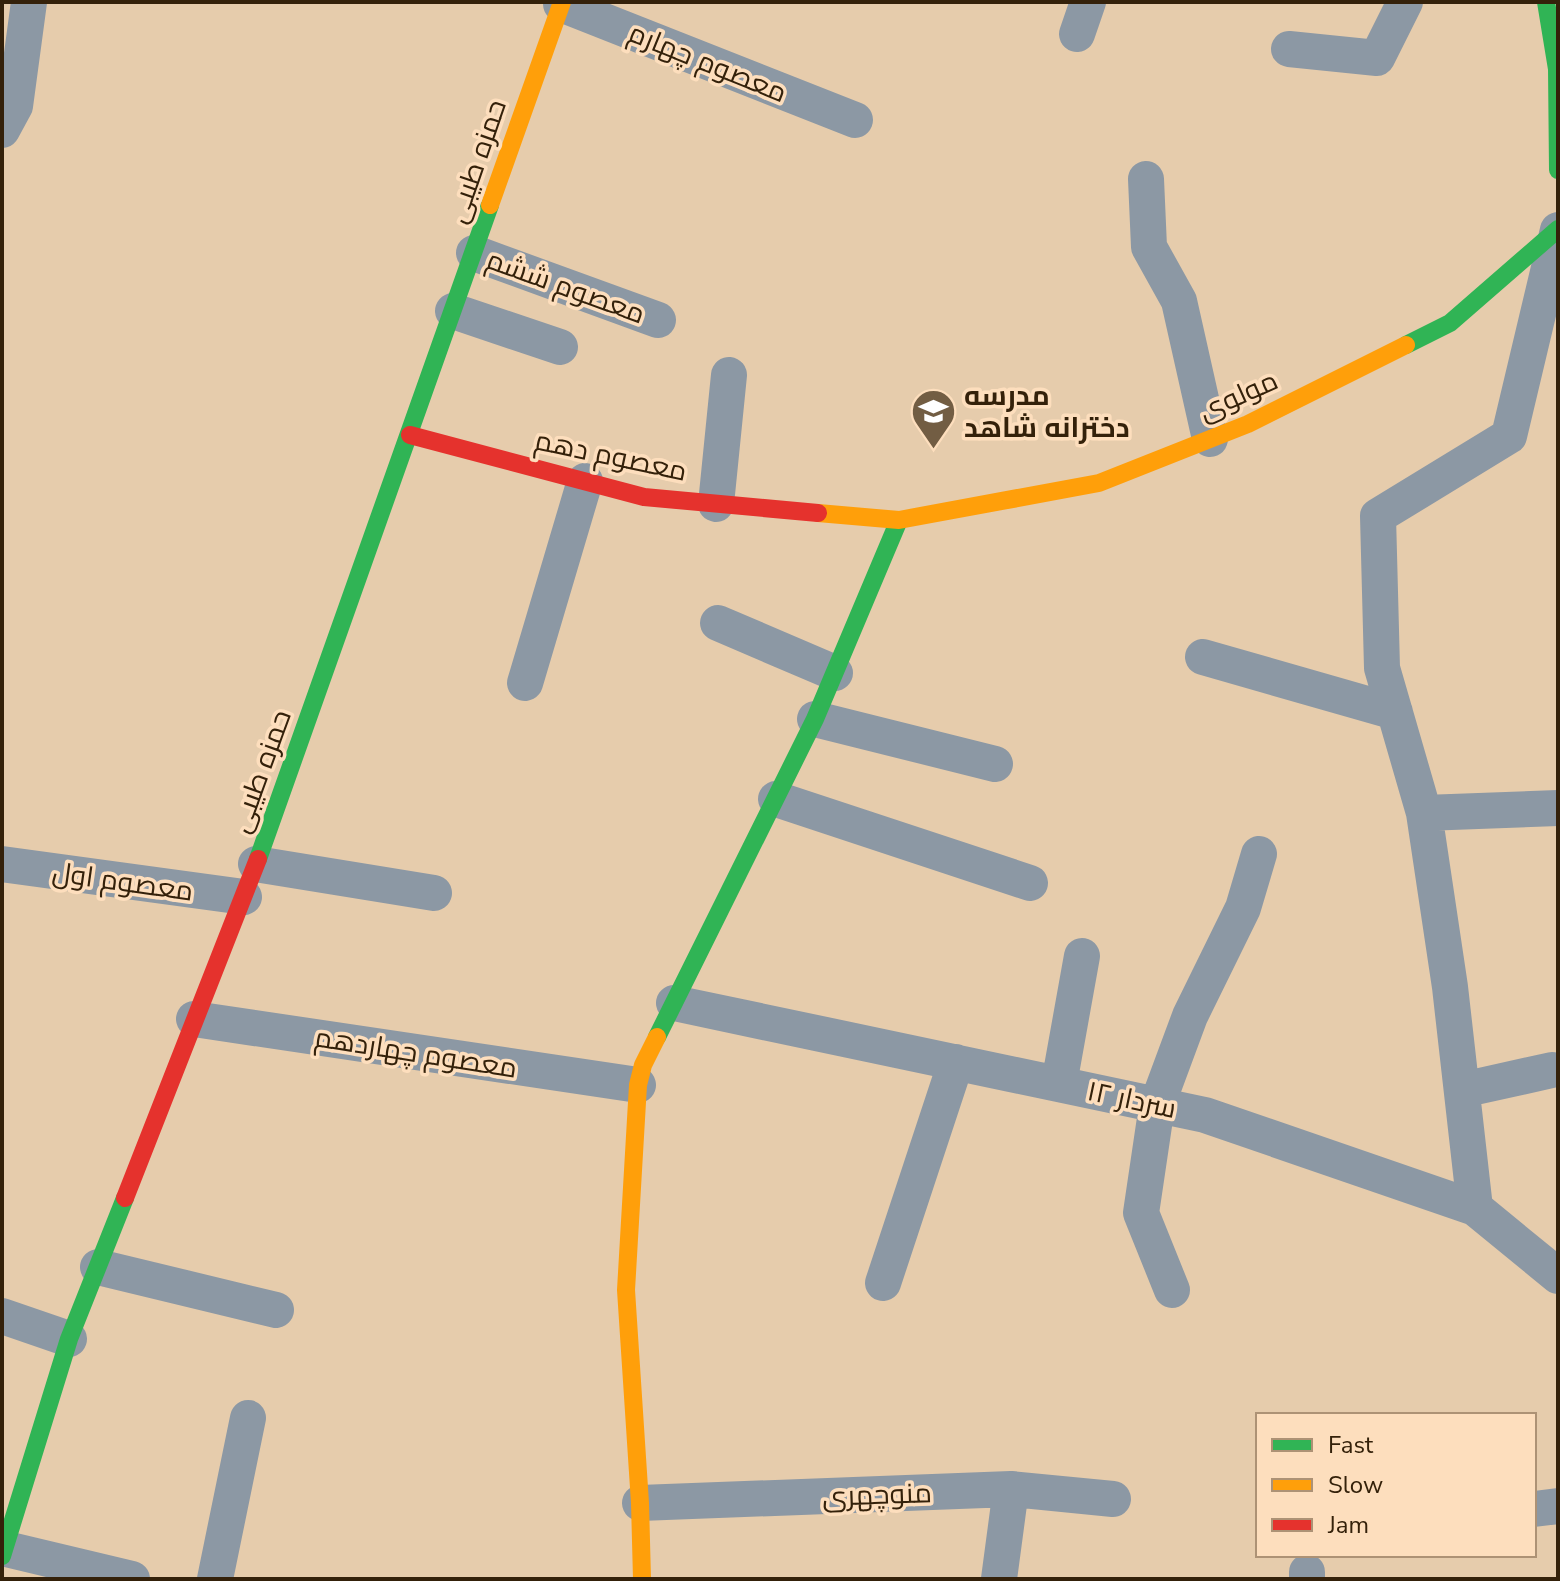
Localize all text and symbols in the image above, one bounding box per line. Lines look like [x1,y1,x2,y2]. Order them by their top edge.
street label: معصوم چهارم [623,14,793,112]
street label: حمزه طیبی [438,94,516,228]
street label: معصوم ششم [481,241,650,333]
street label: مولوی [1193,362,1284,430]
place label: مدرسه دخترانه شاهد [964,377,1130,447]
school or university icon: مدرسه دخترانه شاهد [909,387,957,450]
street label: معصوم دهم [531,421,690,491]
street label: حمزه طیبی [221,705,301,838]
street label: معصوم اول [50,853,196,911]
street label: معصوم چهاردهم [312,1018,520,1088]
street label: سردار ۱۲ [1084,1072,1180,1128]
legend [1256,1413,1536,1557]
text: Fast [1328,1429,1374,1461]
text: Slow [1328,1469,1383,1501]
street label: منوچهری [821,1474,933,1516]
text: Jam [1327,1509,1369,1541]

